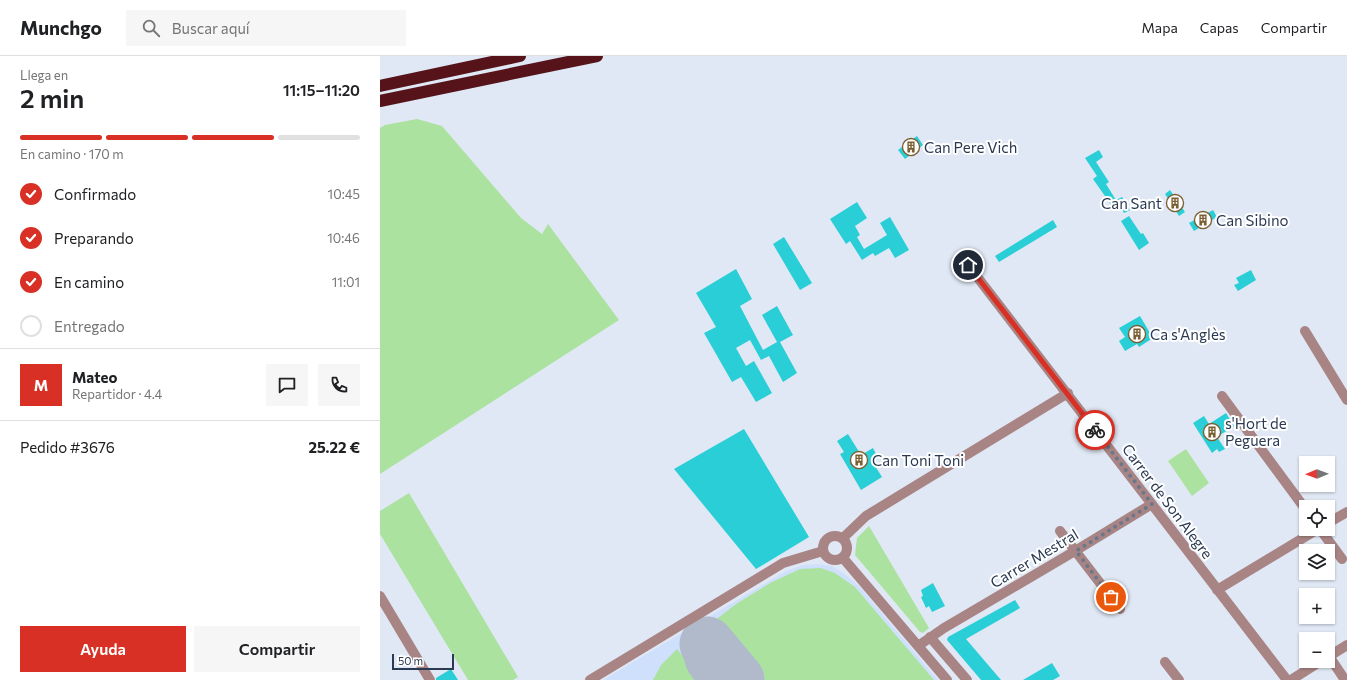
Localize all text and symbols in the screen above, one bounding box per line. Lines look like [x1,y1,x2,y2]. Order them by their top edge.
search box [126,10,406,46]
text: Munchgo [20,16,102,39]
icon: search [140,17,162,39]
text: Buscar aquí [172,19,250,37]
text: Mapa [1142,19,1178,36]
text: Capas [1200,19,1239,36]
text: Compartir [1261,19,1327,36]
text: Llega en [20,67,68,83]
text: 11:15–11:20 [283,81,360,99]
text: 2 min [20,82,84,113]
building icon: Can Pere Vich [901,137,921,157]
place label: Can Pere Vich [924,138,1017,156]
text: En camino · 170 m [20,146,124,162]
icon: check [20,183,42,205]
text: Confirmado [54,185,136,203]
text: 10:45 [328,186,360,202]
building icon: Can Sant [1165,193,1185,213]
place label: Can Sant [1101,194,1162,212]
building icon: Can Sibino [1193,210,1213,230]
place label: Can Sibino [1216,211,1289,229]
icon: check [20,227,42,249]
text: Preparando [54,229,134,247]
text: 10:46 [327,230,360,246]
pin [951,248,985,282]
icon: home [957,254,979,276]
icon: check [20,271,42,293]
text: En camino [54,273,124,291]
text: 11:01 [332,274,360,290]
text: Entregado [54,317,125,335]
building icon: Ca s'Anglès [1127,324,1147,344]
place label: Ca s'Anglès [1150,325,1226,343]
button: chat [266,364,308,406]
button: phone [318,364,360,406]
text: Mateo [72,368,117,386]
text: M [34,376,48,394]
text: Repartidor · 4.4 [72,386,162,402]
courier [1075,410,1115,450]
place label: s'Hort de Peguera [1225,414,1287,449]
icon: bike [1084,419,1106,441]
building icon: s'Hort de Peguera [1202,422,1222,442]
text: Pedido #3676 [20,438,115,456]
text: 25.22 € [308,438,360,456]
street label: Carrer de Son Alegre [1119,440,1217,562]
building icon: Can Toni Toni [849,450,869,470]
place label: Can Toni Toni [872,451,964,469]
north arrow [1299,456,1335,492]
map controls [1299,456,1335,668]
button: locate [1299,500,1335,536]
street label: Carrer Mestral [987,525,1081,591]
button: layers [1299,544,1335,580]
pin [1094,580,1128,614]
icon: bag [1100,586,1122,608]
button: + [1299,588,1335,624]
button: Ayuda [20,626,186,672]
button: Compartir [194,626,360,672]
button: − [1299,632,1335,668]
scale bar [392,652,454,671]
text: 50 m [398,654,423,667]

